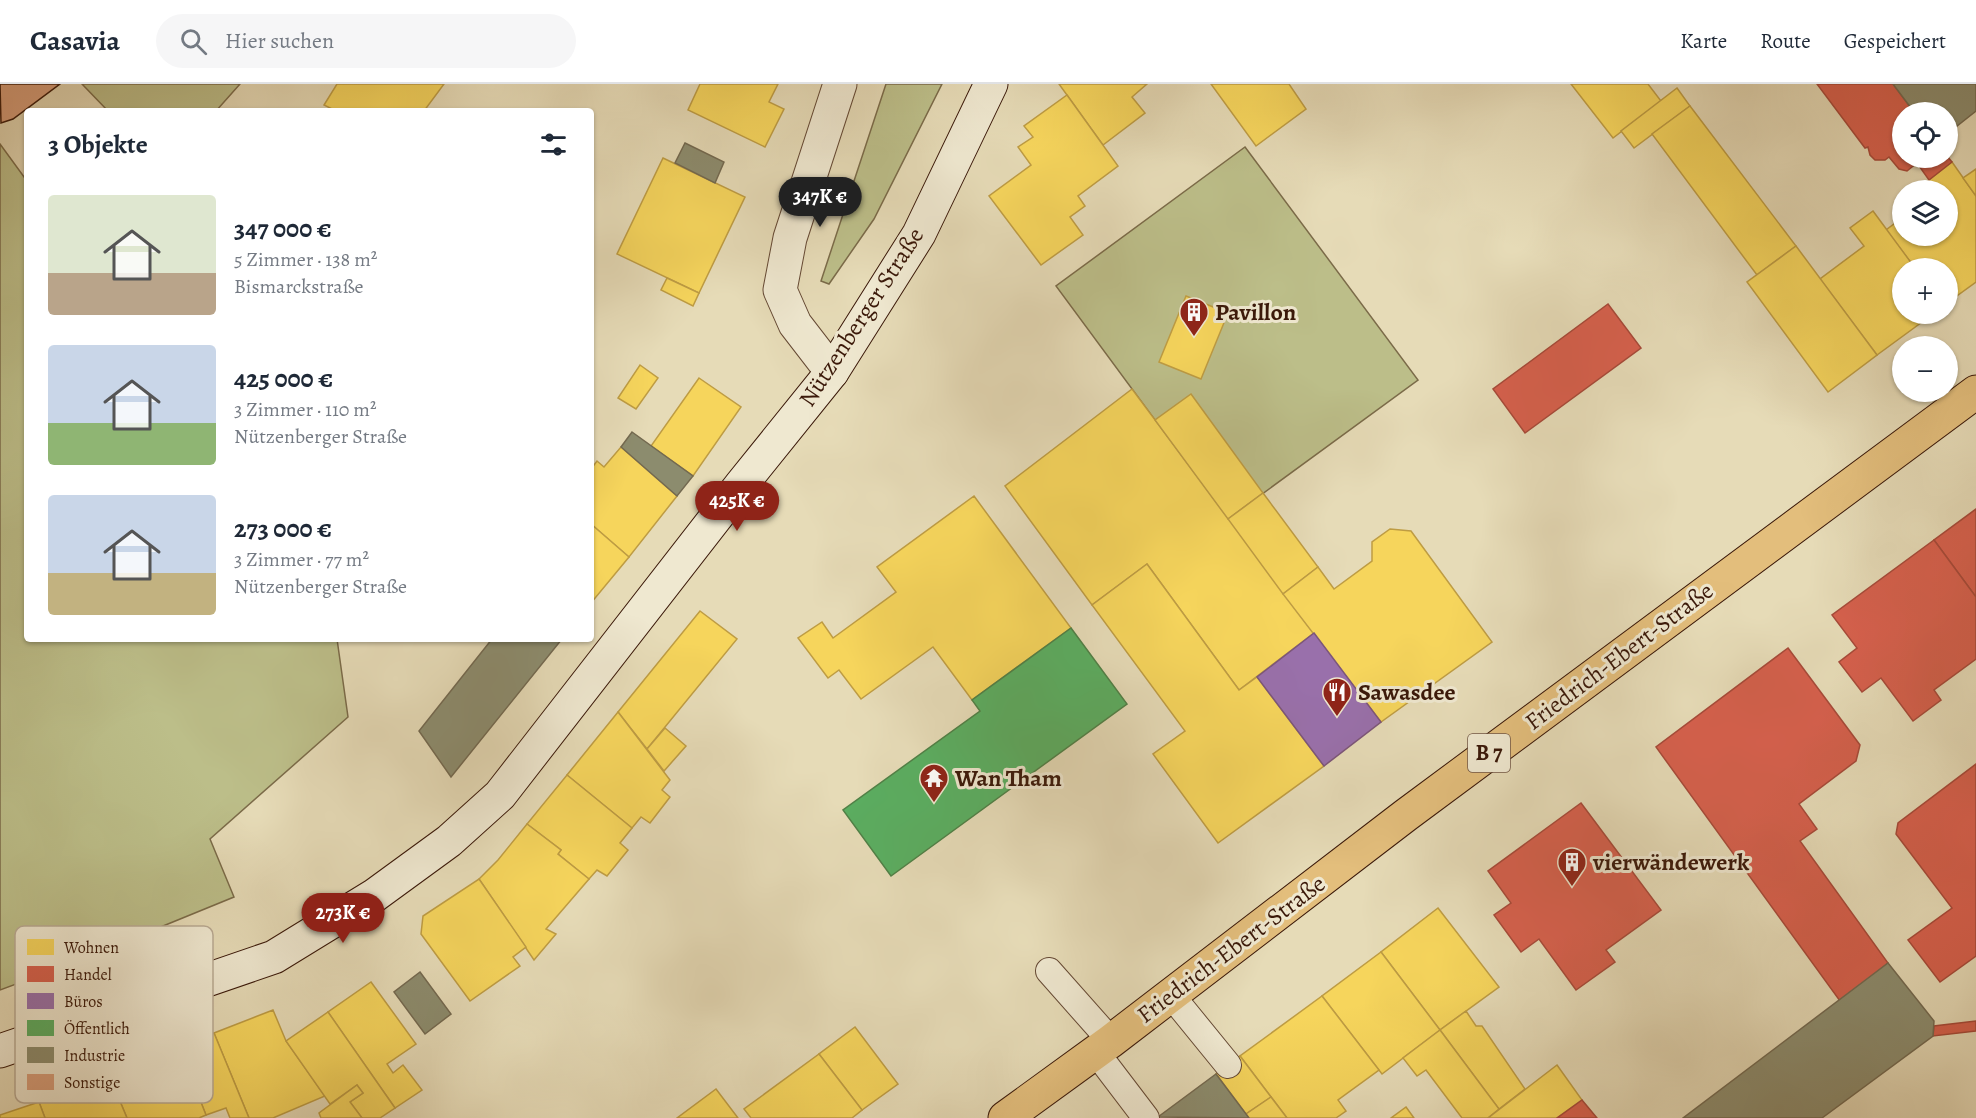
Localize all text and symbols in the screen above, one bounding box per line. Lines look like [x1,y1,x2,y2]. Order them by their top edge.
search box [156,14,576,68]
text: Casavia [30,22,120,60]
icon: search [177,25,210,58]
text: Hier suchen [225,26,334,56]
text: Karte [1680,27,1727,55]
text: Route [1760,27,1811,55]
text: Gespeichert [1844,27,1946,55]
map controls [1892,102,1958,402]
button: locate [1892,102,1958,168]
text: 3 Objekte [48,127,148,162]
icon: filters [537,128,570,161]
pin: 347K € [771,177,869,228]
button: layers [1892,180,1958,246]
text: 347K € [793,183,847,210]
text: 347 000 € [234,211,332,246]
icon: home [96,219,168,291]
street label: Nützenberger Straße [791,221,931,413]
text: 5 Zimmer · 138 m² [234,246,377,273]
button: + [1892,258,1958,324]
text: Bismarckstraße [234,273,363,300]
building icon: Pavillon [1178,296,1210,338]
place label: Pavillon [1215,296,1297,328]
button: − [1892,336,1958,402]
text: 425 000 € [234,361,333,396]
icon: home [96,369,168,441]
text: 3 Zimmer · 110 m² [234,396,377,423]
text: Nützenberger Straße [234,423,407,450]
pin: 425K € [688,481,786,532]
text: 425K € [709,487,765,514]
text: 273 000 € [234,511,332,546]
icon: home [96,519,168,591]
text: 3 Zimmer · 77 m² [234,546,369,573]
text: Nützenberger Straße [234,573,407,600]
street label: Friedrich-Ebert-Straße [1518,575,1720,737]
restaurant icon: Sawasdee [1321,676,1353,718]
place label: Sawasdee [1358,676,1456,708]
road number: B 7 [1468,734,1510,772]
temple icon: Wan Tham [918,762,950,804]
place label: Wan Tham [954,762,1062,794]
building icon: vierwändewerk [1556,846,1588,888]
place label: vierwändewerk [1592,846,1750,878]
street label: Friedrich-Ebert-Straße [1130,868,1332,1030]
pin: 273K € [294,893,392,944]
text: 273K € [316,899,370,926]
legend [15,926,213,1103]
text: Wohnen [63,937,119,959]
text: Handel [64,964,112,986]
text: Büros [64,991,103,1013]
text: Öffentlich [64,1018,130,1040]
text: Industrie [64,1045,125,1067]
text: Sonstige [64,1072,120,1094]

